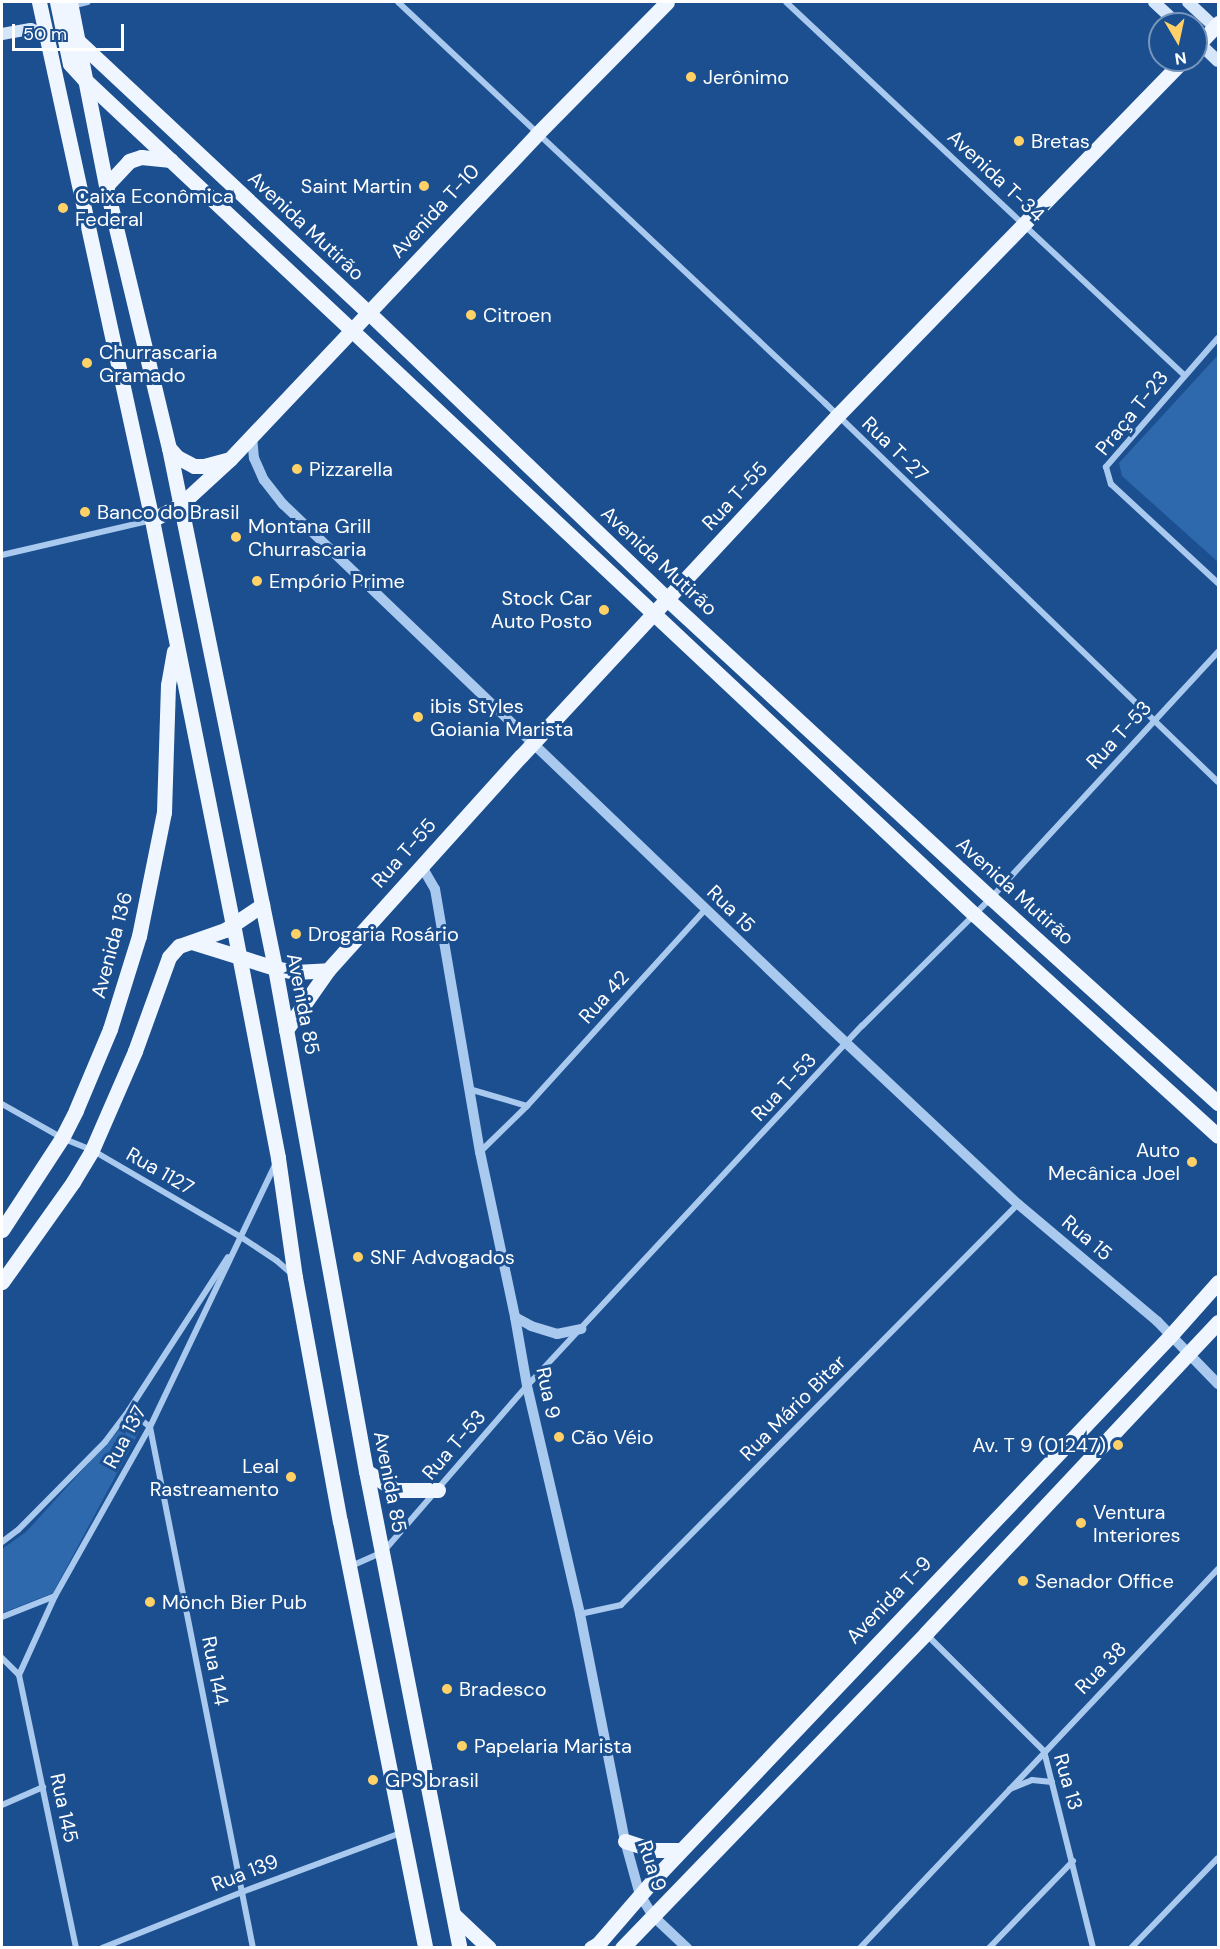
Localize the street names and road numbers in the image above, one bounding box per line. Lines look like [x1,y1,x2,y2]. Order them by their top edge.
street label: Avenida T-34 [943,125,1049,227]
street label: Avenida T-10 [385,159,485,263]
street label: Avenida Mutirão [243,166,369,286]
street label: Praça T-23 [1091,366,1173,460]
street label: Rua T-27 [857,412,933,486]
street label: Rua T-55 [697,457,773,535]
street label: Avenida Mutirão [596,501,722,621]
street label: Rua T-53 [1081,696,1157,774]
street label: Rua T-55 [367,813,441,893]
street label: Avenida Mutirão [951,832,1079,950]
street label: Rua 15 [702,880,760,938]
street label: Avenida 136 [86,889,138,1001]
street label: Avenida 85 [281,951,325,1057]
street label: Rua 42 [574,965,634,1029]
street label: Rua T-53 [746,1048,822,1126]
street label: Rua 1127 [122,1142,198,1200]
street label: Rua 15 [1057,1210,1117,1266]
street label: Rua Mário Bitar [735,1350,851,1466]
street label: Rua 9 [531,1365,565,1421]
street label: Rua 137 [98,1401,152,1473]
street label: Rua T-53 [417,1405,491,1485]
street label: Avenida 85 [368,1429,412,1535]
street label: Avenida T-9 [841,1551,937,1649]
street label: Rua 144 [197,1634,233,1708]
street label: Rua 38 [1070,1637,1132,1699]
street label: Rua 13 [1049,1751,1087,1813]
street label: Rua 145 [45,1771,83,1845]
street label: Rua 9 [633,1838,671,1894]
street label: Rua 139 [208,1849,282,1897]

